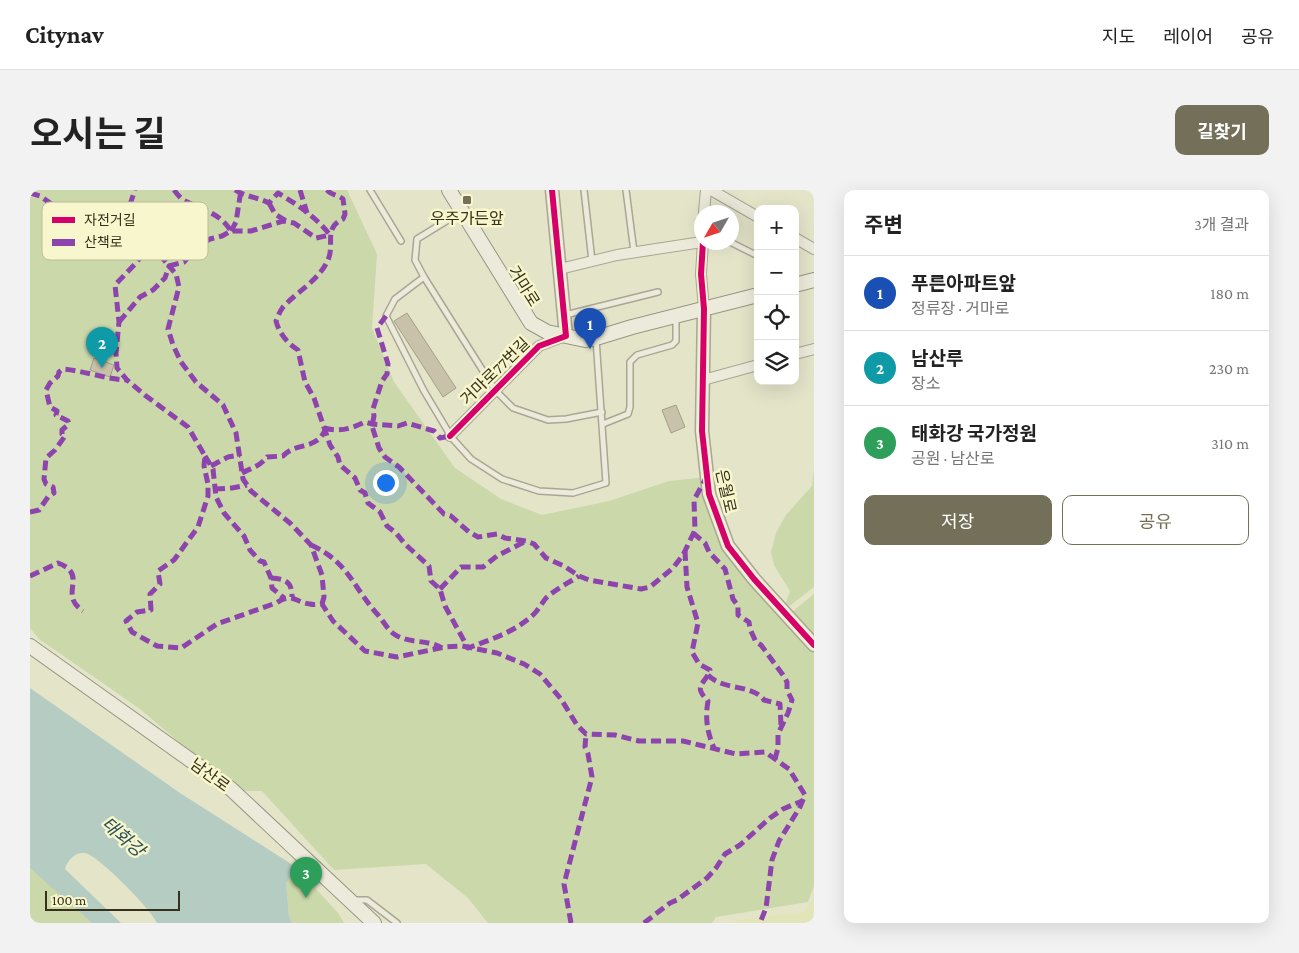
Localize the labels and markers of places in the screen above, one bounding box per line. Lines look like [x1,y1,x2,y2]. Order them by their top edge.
marker: 우주가든앞 [461,194,473,206]
place label: 우주가든앞 [430,210,504,227]
pin: 1 [574,308,606,349]
pin: 2 [86,327,118,368]
pin: 3 [290,857,322,898]

